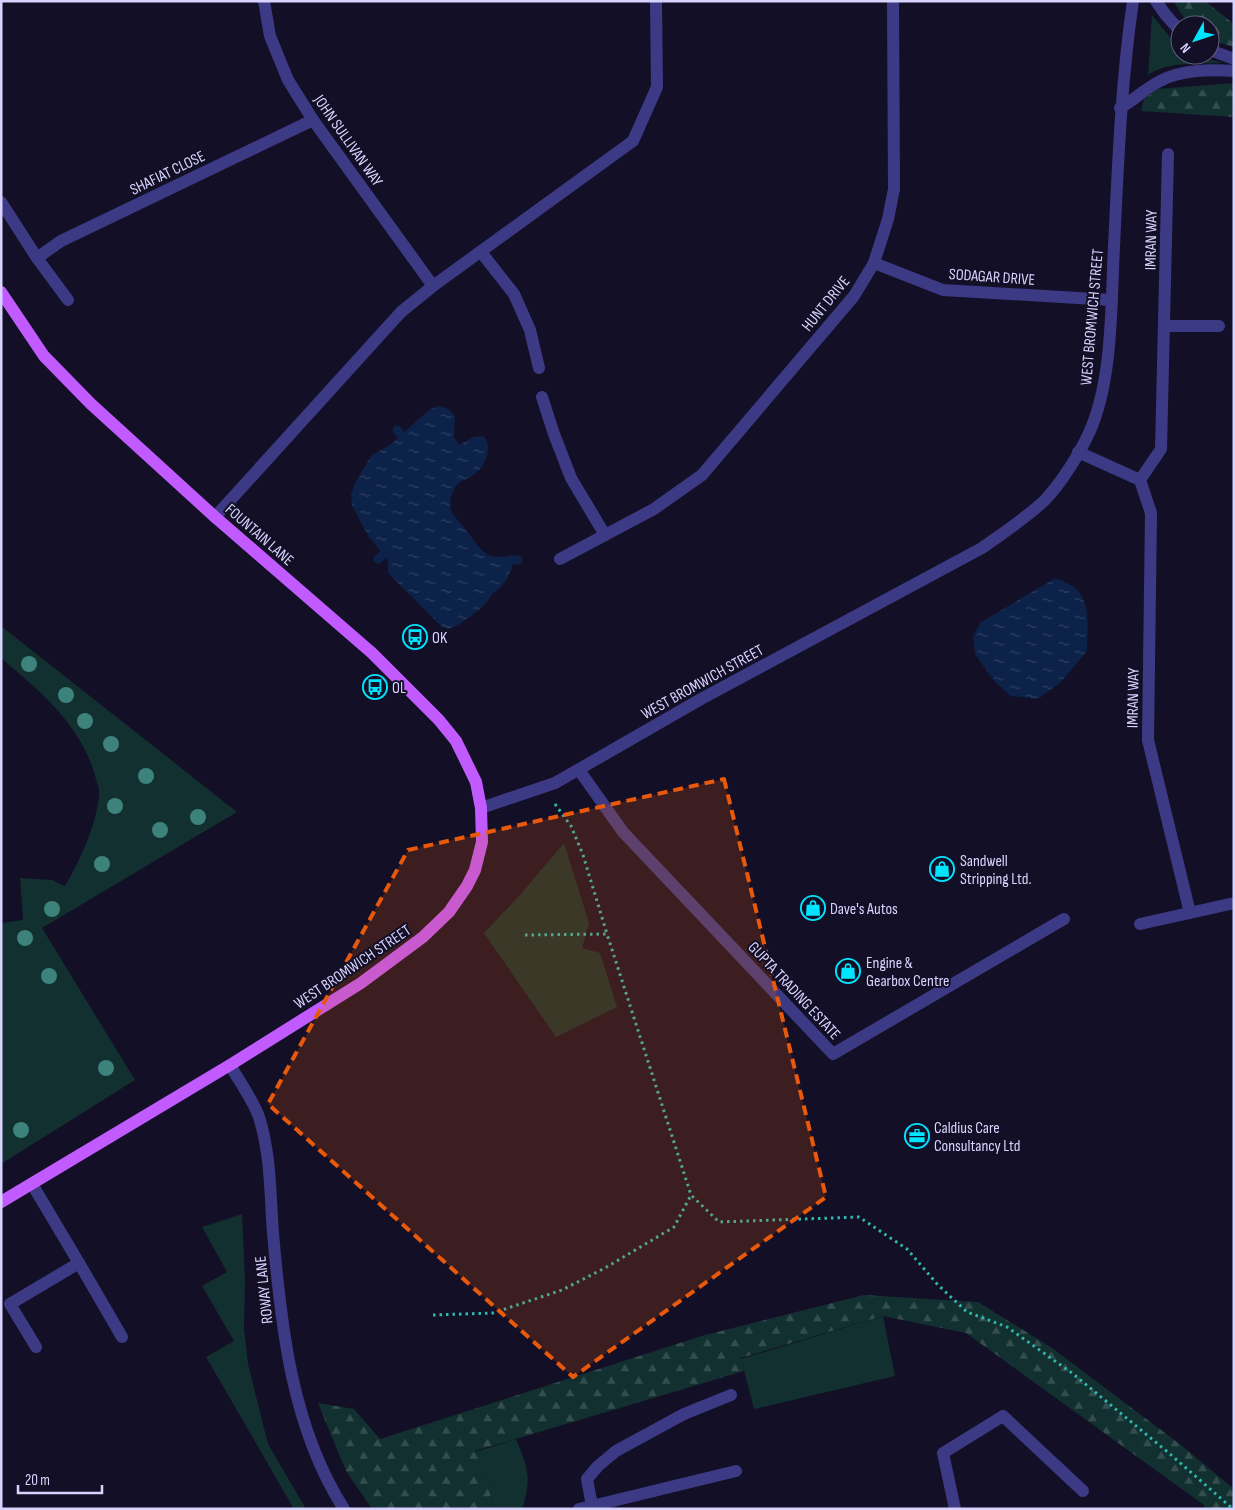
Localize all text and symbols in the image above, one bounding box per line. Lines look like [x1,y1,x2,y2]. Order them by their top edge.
north arrow [1170,15,1220,65]
text: N [1177,40,1194,56]
street label: JOHN SULLIVAN WAY [309,91,386,190]
street label: SHAFIAT CLOSE [127,147,208,200]
street label: IMRAN WAY [1141,209,1162,270]
street label: WEST BROMWICH STREET [1077,248,1108,386]
street label: SODAGAR DRIVE [948,265,1036,290]
street label: HUNT DRIVE [798,272,854,335]
street label: FOUNTAIN LANE [221,500,297,570]
bus stop icon: OK [402,624,428,650]
place label: OK [432,629,448,648]
street label: WEST BROMWICH STREET [638,641,768,724]
street label: IMRAN WAY [1123,667,1144,728]
bus stop icon: OL [362,674,388,700]
place label: OL [392,679,406,698]
place label: Sandwell Stripping Ltd. [960,852,1031,889]
shop icon: Sandwell Stripping Ltd. [929,856,955,882]
shop icon: Dave's Autos [800,895,826,921]
place label: Dave's Autos [830,900,898,919]
street label: WEST BROMWICH STREET [291,921,415,1013]
street label: GUPTA TRADING ESTATE [744,938,844,1044]
place label: Engine & Gearbox Centre [866,954,950,991]
shop icon: Engine & Gearbox Centre [835,958,861,984]
place label: Caldius Care Consultancy Ltd [934,1119,1020,1156]
office icon: Caldius Care Consultancy Ltd [904,1123,930,1149]
street label: ROWAY LANE [251,1255,278,1325]
scale bar [18,1462,101,1494]
text: 20 m [25,1471,50,1490]

